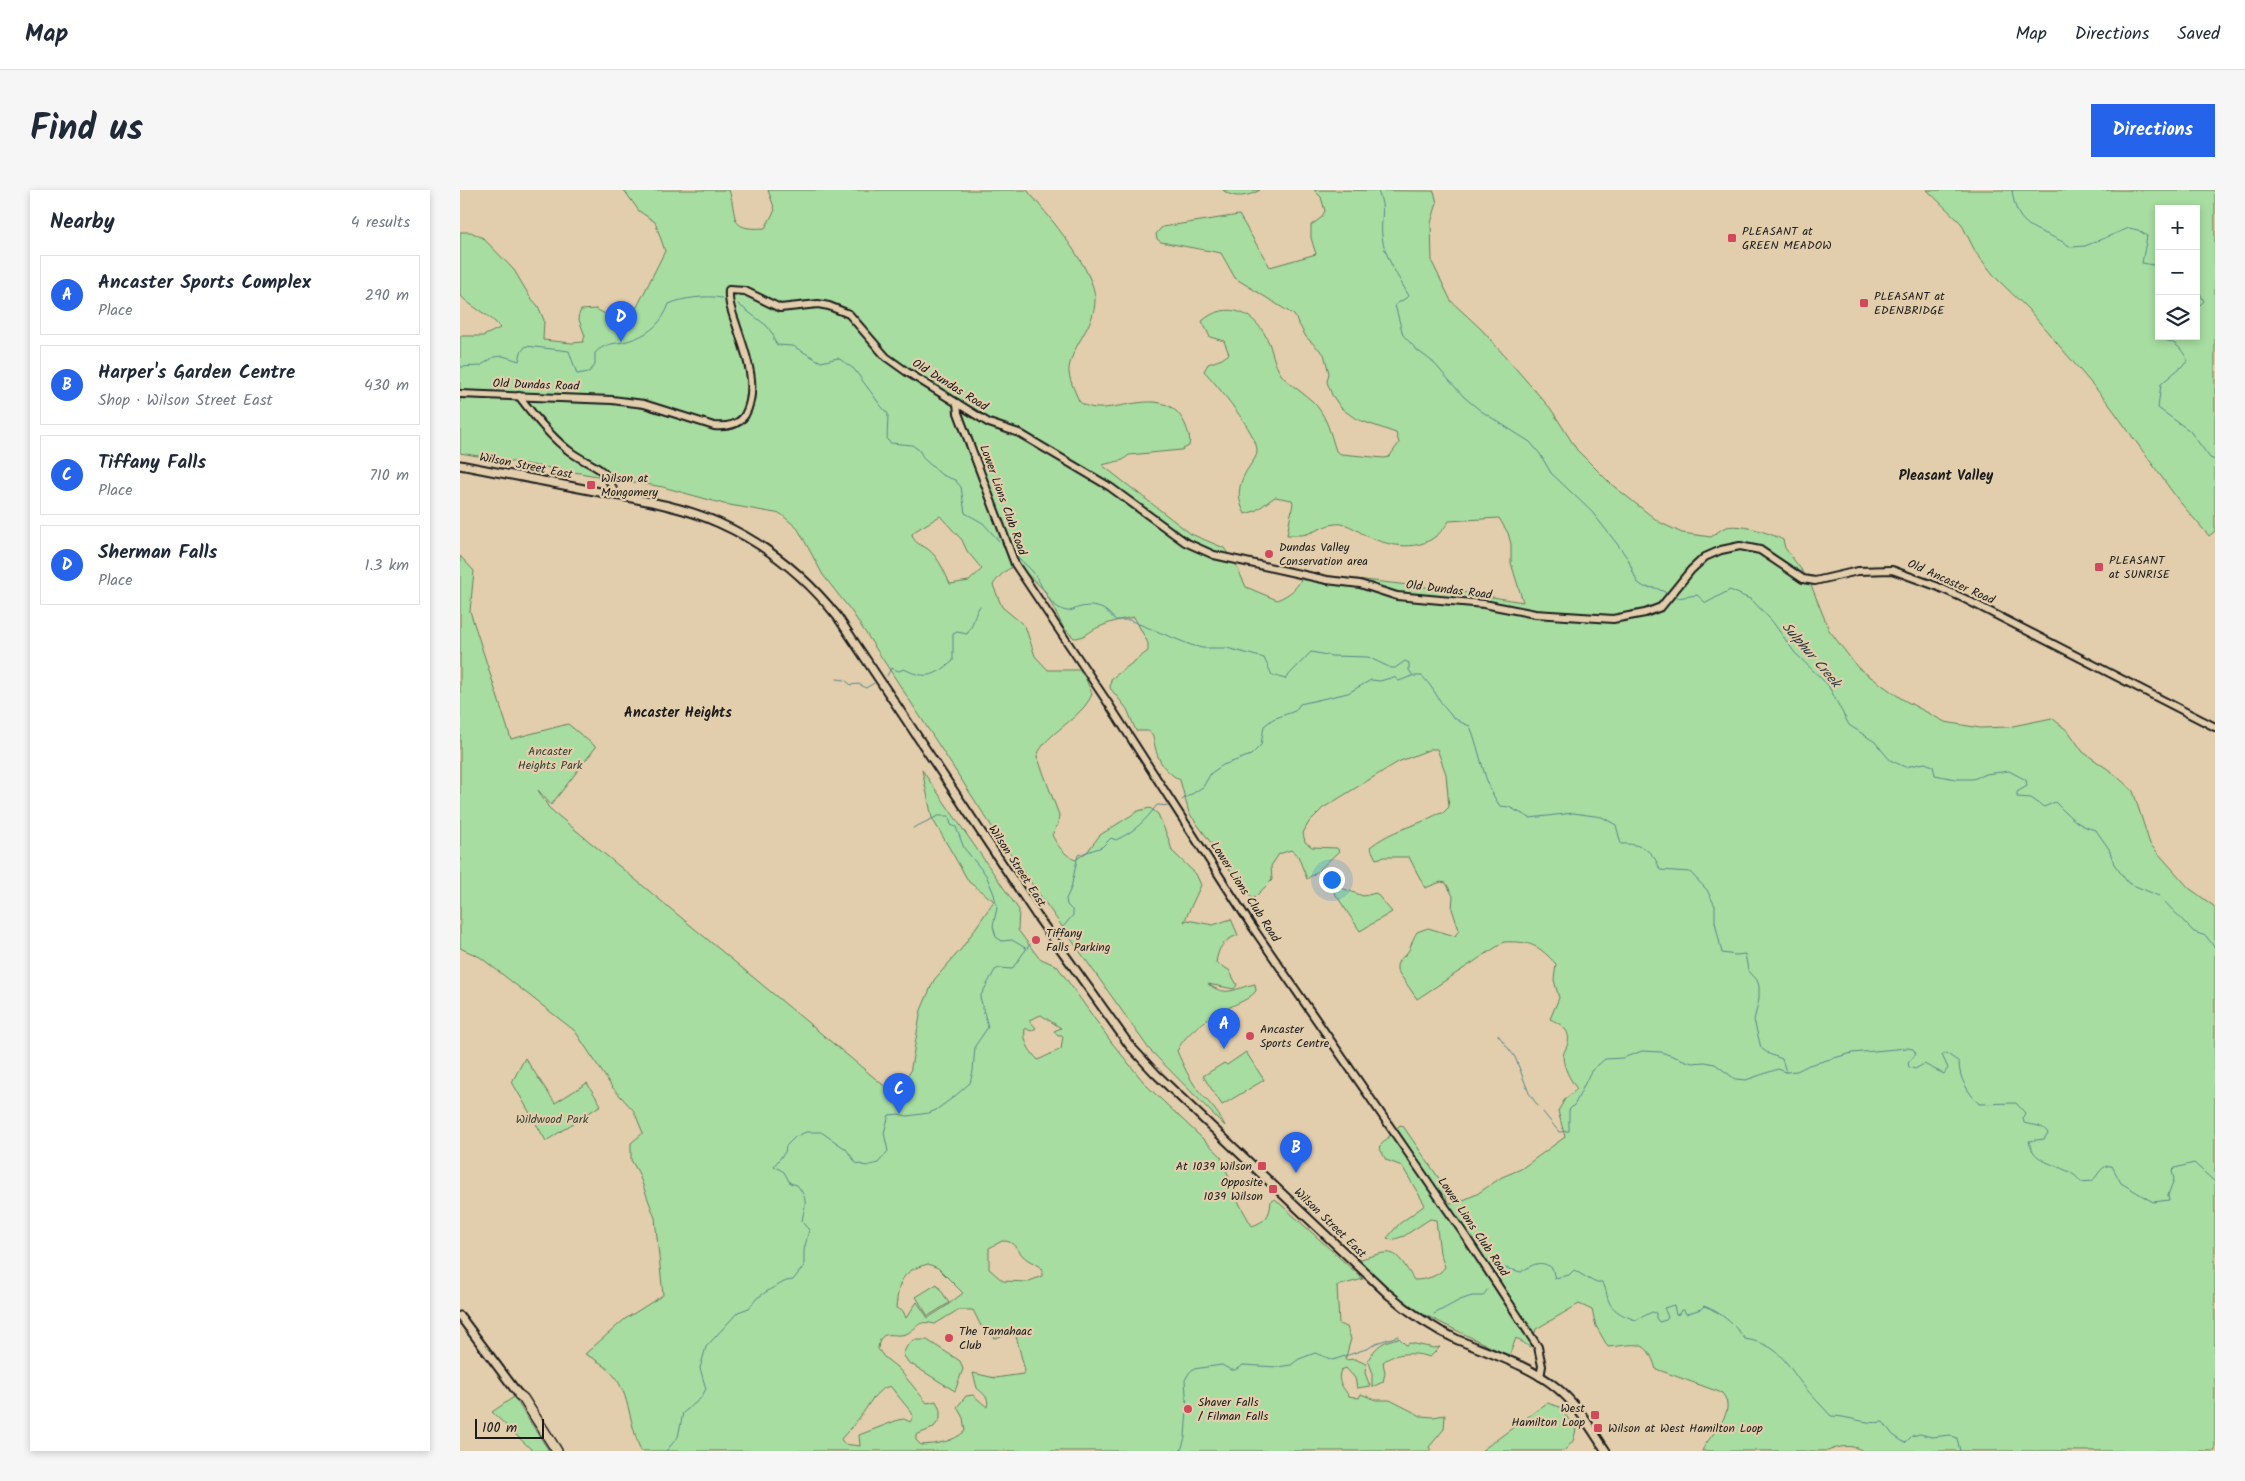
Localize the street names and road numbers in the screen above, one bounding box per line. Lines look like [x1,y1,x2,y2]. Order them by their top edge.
street label: Old Dundas Road [908,354,993,417]
street label: Old Dundas Road [492,374,581,396]
street label: Lower Lions Club Road [974,442,1032,559]
street label: Wilson Street East [478,448,575,484]
street label: Old Ancaster Road [1904,554,1999,610]
street label: Old Dundas Road [1405,575,1494,605]
street label: Wilson Street East [983,821,1051,911]
street label: Lower Lions Club Road [1205,838,1285,947]
street label: Lower Lions Club Road [1433,1173,1514,1281]
street label: Wilson Street East [1289,1183,1371,1263]

